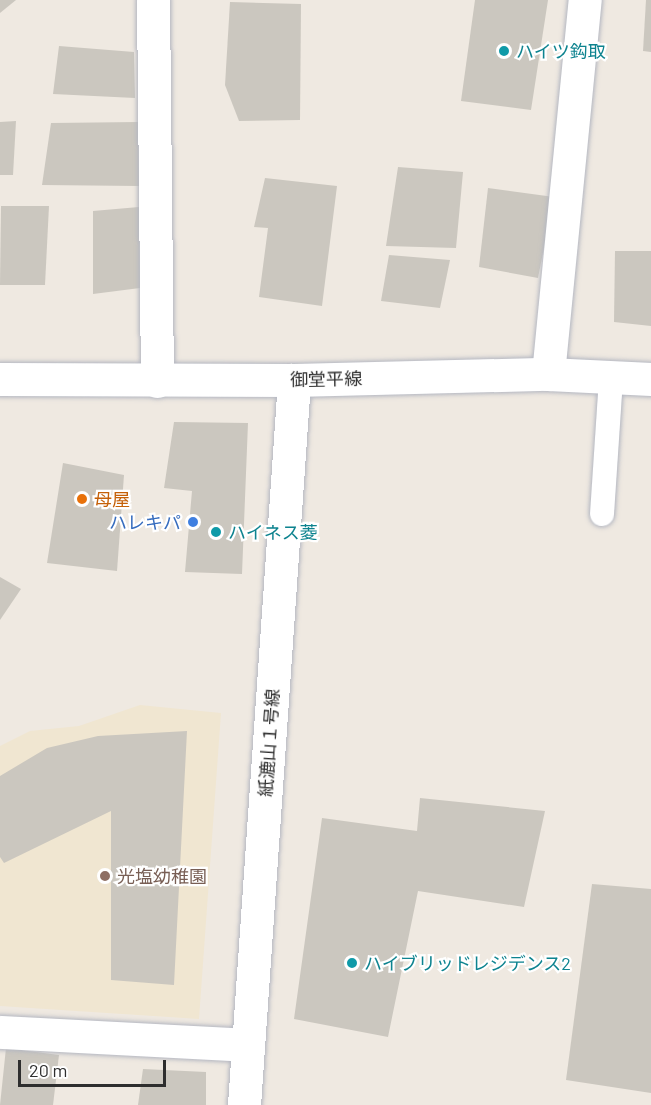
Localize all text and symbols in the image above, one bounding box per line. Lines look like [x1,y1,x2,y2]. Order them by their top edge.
place label: ハイツ鈎取 [516,40,606,62]
marker: ハイツ鈎取 [497,44,511,58]
street label: 御堂平線 [290,368,362,390]
place label: 母屋 [94,488,130,510]
marker: 母屋 [75,492,89,506]
place label: ハレキパ [109,511,181,533]
marker: ハレキパ [186,515,200,529]
place label: ハイネス菱 [228,521,318,543]
marker: ハイネス菱 [209,525,223,539]
street label: 紙漉山１号線 [254,688,284,798]
place label: 光塩幼稚園 [117,865,207,887]
marker: 光塩幼稚園 [98,869,112,883]
place label: ハイブリッドレジデンス2 [364,952,572,974]
marker: ハイブリッドレジデンス2 [345,956,359,970]
scale bar [21,1048,170,1086]
text: 20 m [29,1059,67,1081]

